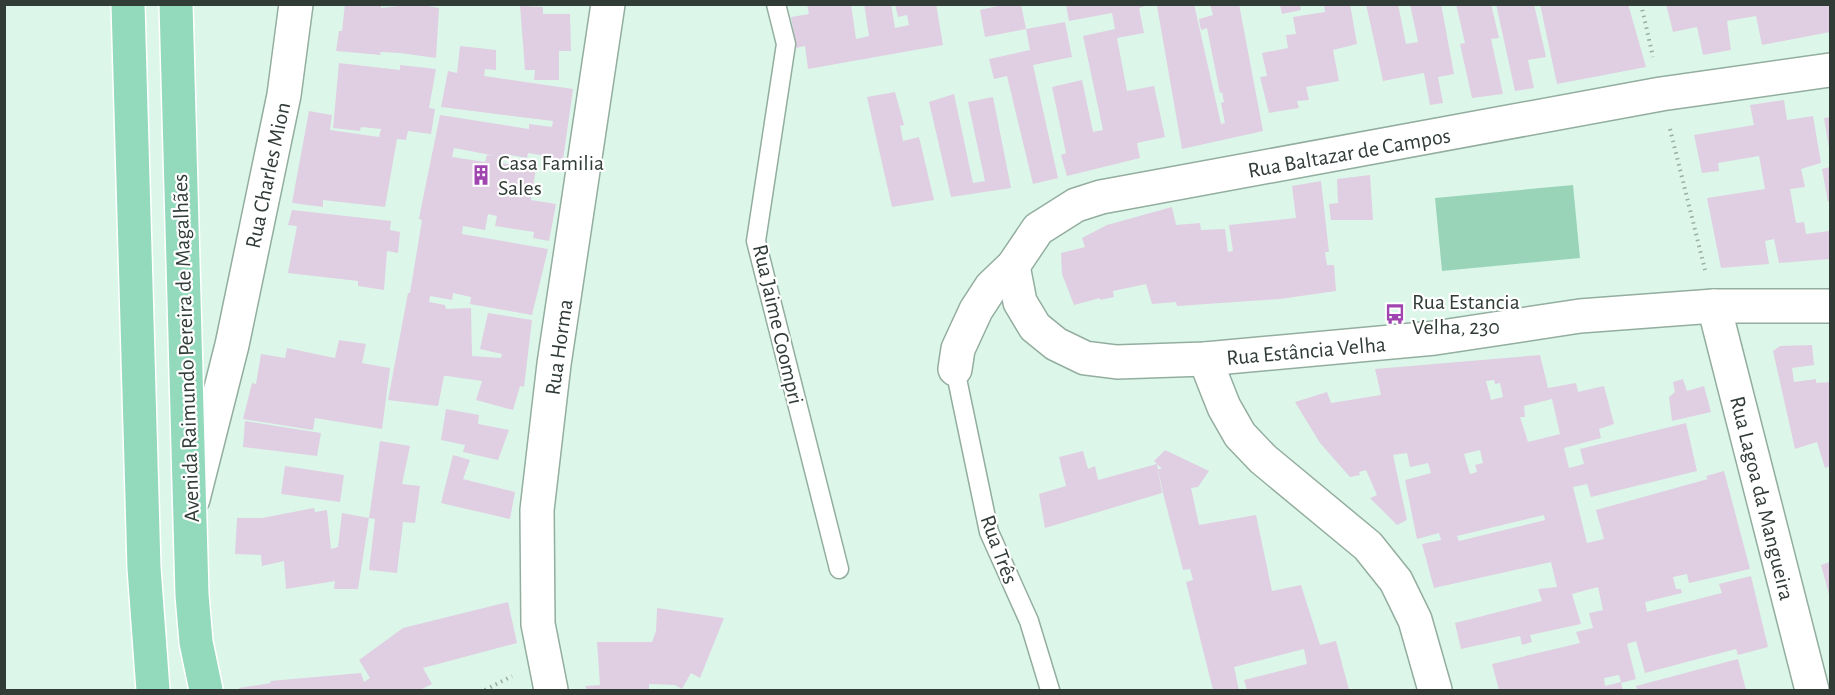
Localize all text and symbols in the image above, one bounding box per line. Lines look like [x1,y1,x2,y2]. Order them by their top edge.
street label: Rua Charles Mion [242,100,294,250]
street label: Rua Baltazar de Campos [1246,124,1452,182]
place label: Casa Familia Sales [498,152,604,199]
building icon: Casa Familia Sales [469,163,493,187]
street label: Avenida Raimundo Pereira de Magalhães [169,173,203,523]
street label: Rua Jaime Coompri [749,242,807,406]
place label: Rua Estancia Velha, 230 [1412,291,1520,338]
street label: Rua Horma [541,298,577,397]
bus stop icon: Rua Estancia Velha, 230 [1383,302,1407,326]
street label: Rua Estância Velha [1225,333,1387,369]
street label: Rua Lagoa da Mangueira [1726,394,1798,603]
street label: Rua Três [976,512,1022,587]

